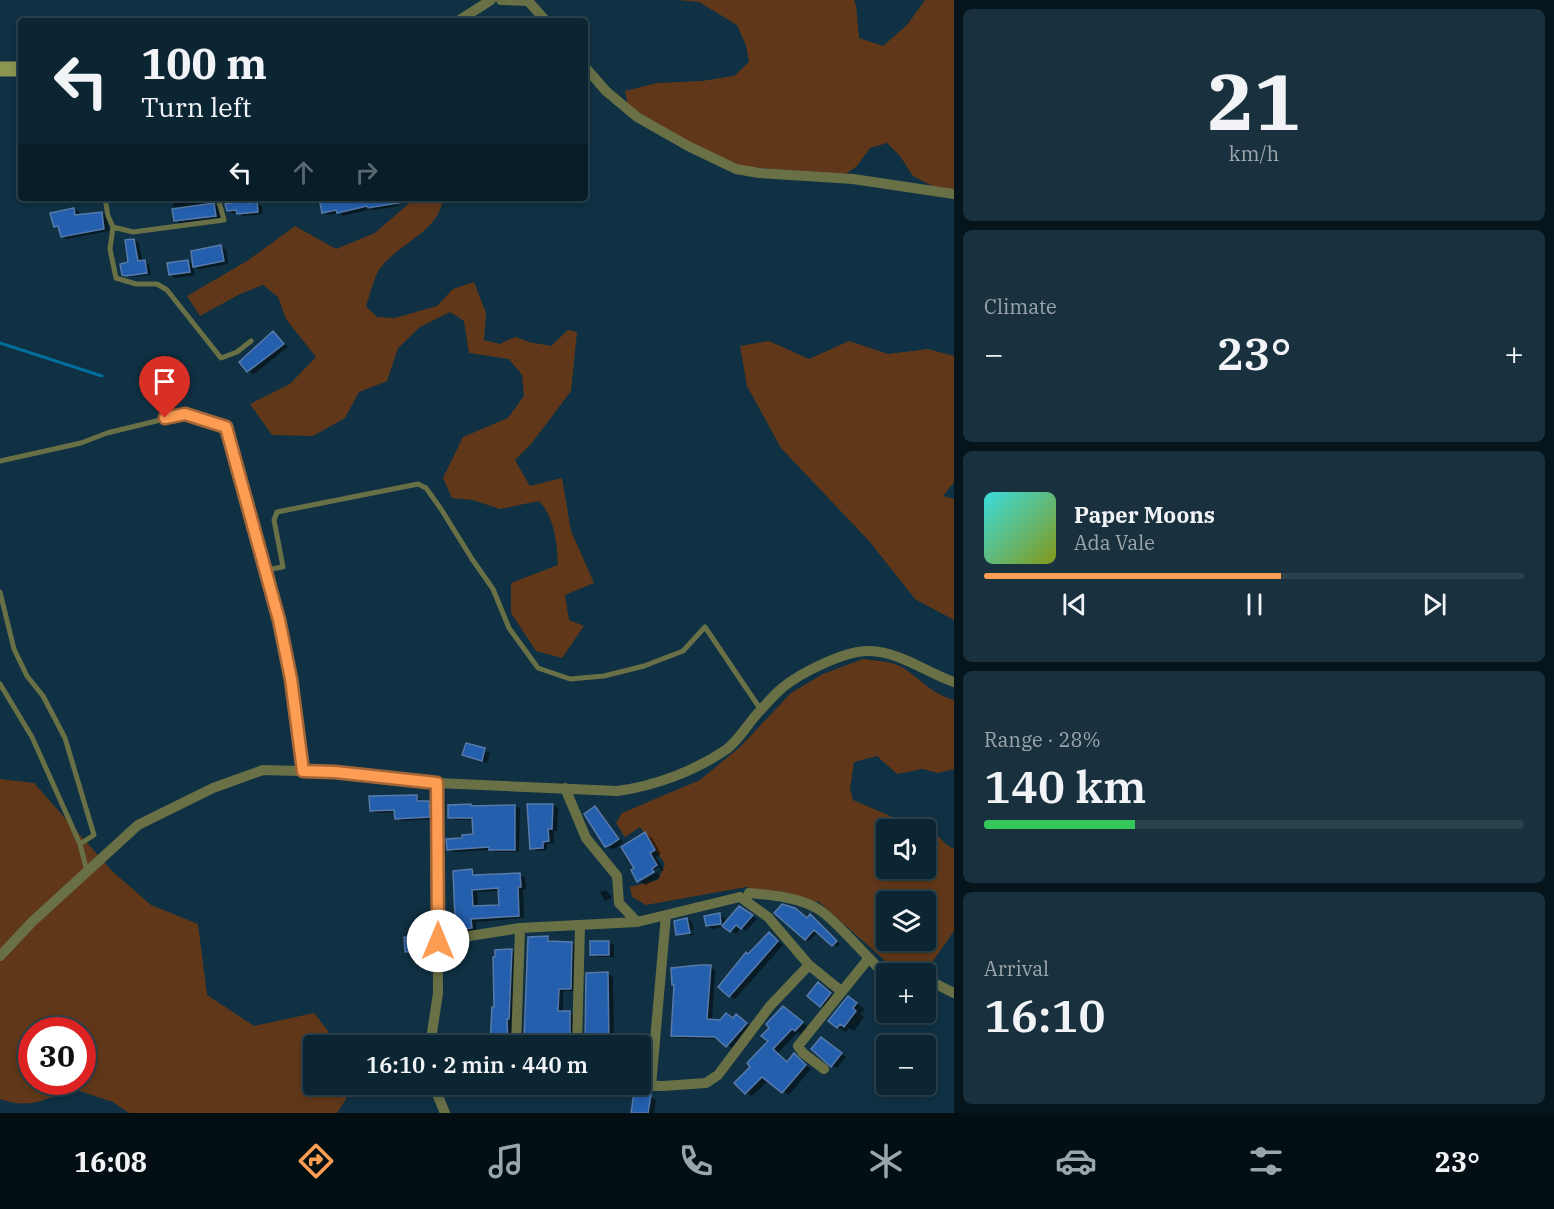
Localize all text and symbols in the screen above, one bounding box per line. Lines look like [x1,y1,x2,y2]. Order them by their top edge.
text: 100 m [141,36,267,91]
icon: left [42,42,120,120]
text: 21 [1207,50,1301,151]
text: Turn left [141,89,252,124]
text: km/h [1229,140,1279,167]
icon: left [224,156,257,189]
icon: ahead [287,156,320,189]
icon: right [350,156,383,189]
text: Climate [984,293,1057,320]
text: 23° [1216,324,1292,382]
text: − [984,332,1004,375]
text: + [1504,332,1524,375]
pin [139,356,190,418]
icon: arrive [148,365,181,398]
text: Paper Moons [1074,500,1215,529]
text: Ada Vale [1074,529,1155,556]
icon: previous [1058,588,1091,621]
icon: pause [1238,588,1271,621]
icon: next [1418,588,1451,621]
text: Range · 28% [984,726,1101,753]
text: 140 km [984,757,1146,815]
map controls [876,819,936,1095]
button: sound [876,819,936,879]
button: layers [876,891,936,951]
position arrow [406,909,470,973]
text: Arrival [984,955,1049,982]
button: + [876,963,936,1023]
text: 16:10 [984,986,1105,1044]
speed limit sign: 30 [18,1017,96,1095]
button: − [876,1035,936,1095]
text: 16:10 · 2 min · 440 m [366,1050,588,1079]
icon: directions [295,1140,337,1182]
icon: music [485,1140,527,1182]
icon: phone [675,1140,717,1182]
icon: climate [865,1140,907,1182]
icon: car [1055,1140,1097,1182]
icon: filters [1245,1140,1287,1182]
text: 16:08 [74,1144,147,1179]
text: 23° [1435,1144,1480,1179]

